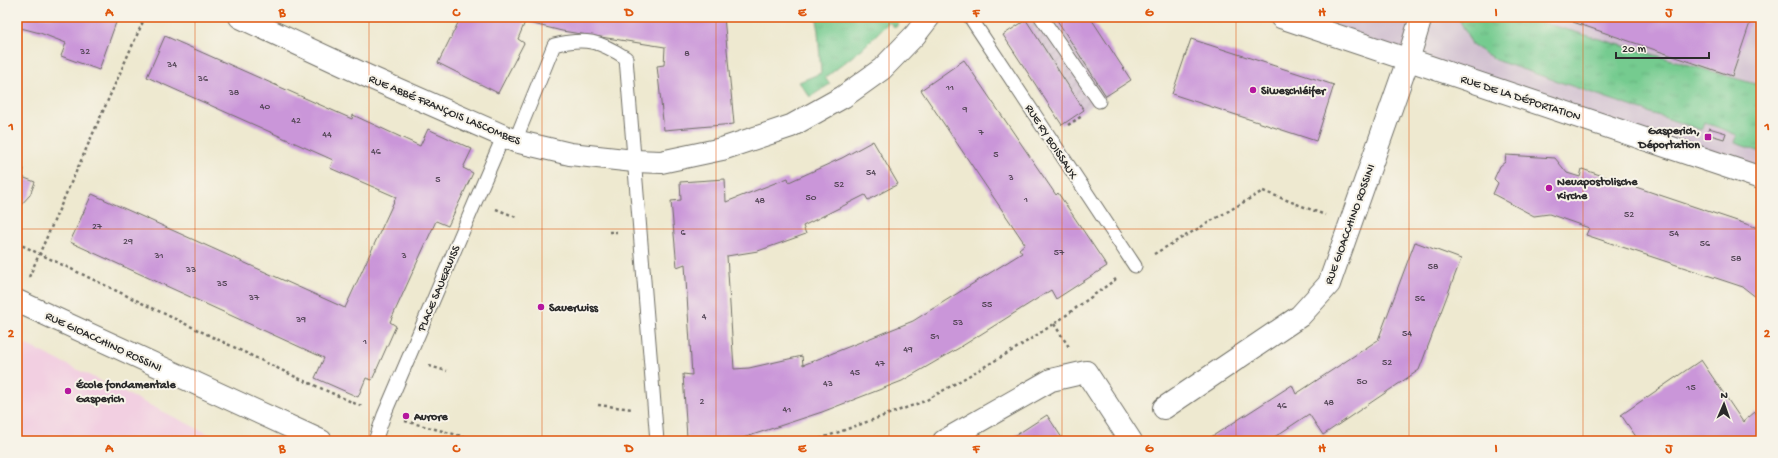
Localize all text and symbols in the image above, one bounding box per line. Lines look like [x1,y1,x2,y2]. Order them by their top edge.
text: A [104,6,114,21]
text: B [278,6,287,21]
text: C [451,6,461,21]
text: D [624,6,634,21]
text: E [798,6,807,21]
text: F [972,6,981,21]
text: G [1145,6,1154,21]
text: H [1318,6,1326,21]
text: I [1494,6,1498,21]
text: J [1665,6,1674,21]
scale bar [1616,34,1709,60]
text: 20 m [1622,43,1647,57]
house number: 32 [79,46,90,58]
house number: 8 [684,48,690,60]
house number: 34 [166,59,177,71]
street label: RUE ABBÉ FRANÇOIS LASCOMBES [366,72,523,149]
house number: 36 [197,73,209,85]
street label: RUE DE LA DÉPORTATION [1458,73,1582,125]
house number: 11 [945,82,954,94]
marker: Siweschléifer [1248,85,1258,95]
place label: Siweschléifer [1261,85,1327,99]
house number: 38 [228,87,240,99]
house number: 40 [260,101,271,113]
street label: RUE RY BOISSAUX [1021,102,1080,182]
house number: 9 [961,104,968,116]
house number: 42 [291,115,301,127]
text: 1 [7,120,14,135]
text: 1 [1763,120,1770,135]
place label: Gasperich, Déportation [1638,125,1700,153]
house number: 7 [977,127,984,139]
house number: 44 [322,129,332,141]
marker: Gasperich, Déportation [1703,132,1713,142]
house number: 46 [371,146,382,158]
house number: 5 [993,149,999,161]
street label: RUE GIOACCHINO ROSSINI [1323,162,1379,287]
house number: 54 [866,167,876,179]
house number: 3 [1007,172,1014,184]
house number: 5 [435,174,441,186]
place label: Neuapostolische Kirche [1556,176,1638,204]
house number: 52 [834,179,844,191]
marker: Neuapostolische Kirche [1544,183,1554,193]
house number: 50 [806,192,817,204]
house number: 1 [1023,194,1028,206]
house number: 48 [755,195,766,207]
house number: 52 [1624,209,1634,221]
house number: 27 [92,221,103,233]
house number: 6 [680,227,686,239]
house number: 54 [1669,228,1679,240]
house number: 29 [123,236,133,248]
house number: 56 [1700,238,1711,250]
street label: PLACE SAUERWISS [415,243,465,335]
house number: 57 [1054,247,1065,259]
house number: 31 [153,250,164,262]
house number: 3 [400,250,407,262]
house number: 58 [1731,253,1742,265]
house number: 58 [1428,261,1439,273]
house number: 33 [185,264,196,276]
house number: 35 [216,278,227,290]
house number: 37 [248,292,260,304]
house number: 56 [1415,293,1426,305]
house number: 55 [982,299,992,311]
marker: Sauerwiss [536,302,546,312]
place label: Sauerwiss [549,302,599,316]
street label: RUE GIOACCHINO ROSSINI [43,310,164,376]
house number: 4 [702,311,707,323]
house number: 39 [295,314,306,326]
house number: 53 [953,317,963,329]
text: 2 [8,327,15,342]
text: 2 [1764,327,1771,342]
house number: 54 [1402,328,1412,340]
house number: 51 [930,331,940,343]
house number: 1 [362,336,367,348]
house number: 49 [903,344,913,356]
house number: 52 [1382,357,1392,369]
house number: 47 [875,358,886,370]
house number: 45 [850,367,860,379]
house number: 50 [1357,376,1368,388]
house number: 43 [823,378,833,390]
place label: École fondamentale Gasperich [75,379,176,407]
house number: 15 [1685,382,1696,394]
north arrow [1704,384,1744,424]
marker: École fondamentale Gasperich [63,386,73,396]
text: N [1720,390,1728,402]
house number: 2 [700,396,705,408]
house number: 48 [1324,397,1335,409]
house number: 46 [1277,400,1288,412]
house number: 41 [783,404,791,416]
marker: Aurore [401,411,411,421]
place label: Aurore [413,411,448,425]
text: A [104,442,114,457]
text: B [278,442,287,457]
text: C [451,442,461,457]
text: D [624,442,634,457]
text: E [798,442,807,457]
text: F [972,442,981,457]
text: G [1145,442,1154,457]
text: H [1318,442,1326,457]
text: I [1494,442,1498,457]
text: J [1665,442,1674,457]

